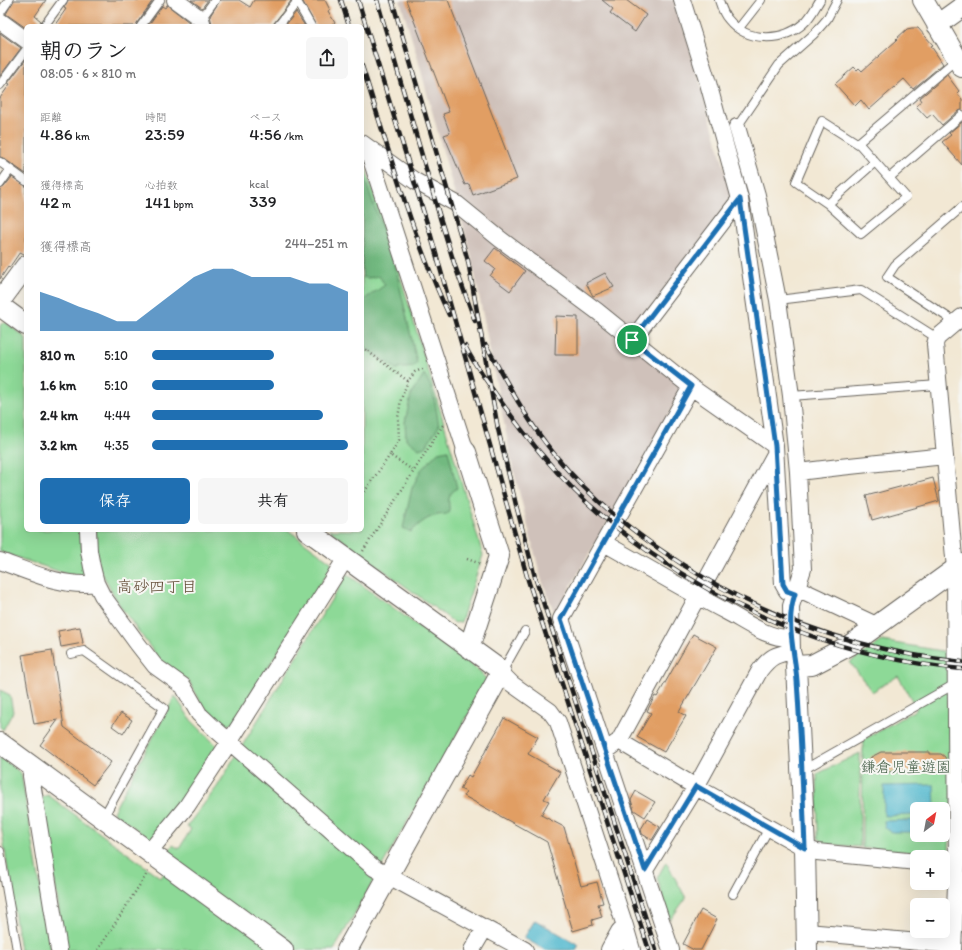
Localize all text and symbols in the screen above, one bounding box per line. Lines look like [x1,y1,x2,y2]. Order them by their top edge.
text: 朝のラン [40,37,128,64]
button: share [306,37,348,79]
text: 08:05 · 6 × 810 m [40,66,136,81]
text: 距離 [40,111,62,124]
text: 時間 [145,111,167,124]
text: ペース [249,111,282,124]
text: 4.86 [40,124,73,144]
text: 23:59 [145,124,185,144]
text: 4:56 [249,124,282,144]
text: km [73,130,90,143]
text: /km [282,130,303,143]
text: kcal [249,178,269,191]
text: 獲得標高 [40,179,84,192]
text: 心拍数 [145,179,178,192]
text: 339 [249,191,277,211]
text: 42 [40,192,59,212]
text: 141 [145,192,171,212]
text: m [59,198,71,211]
text: bpm [171,198,194,211]
text: 244–251 m [285,236,348,251]
text: 獲得標高 [40,239,92,254]
pin [615,323,649,357]
icon: arrive [621,329,643,351]
text: 810 m [40,348,75,363]
text: 5:10 [104,348,128,363]
text: 1.6 km [40,378,76,393]
text: 5:10 [104,378,128,393]
text: 2.4 km [40,408,78,423]
text: 4:44 [104,408,131,423]
text: 3.2 km [40,438,77,453]
text: 4:35 [104,438,129,453]
button: 保存 [40,478,190,524]
button: 共有 [198,478,348,524]
district label: 高砂四丁目 [117,577,197,596]
park label: 鎌倉児童遊園 [861,758,951,776]
north arrow [910,802,950,842]
map controls [910,802,950,938]
button: + [910,850,950,890]
button: − [910,898,950,938]

